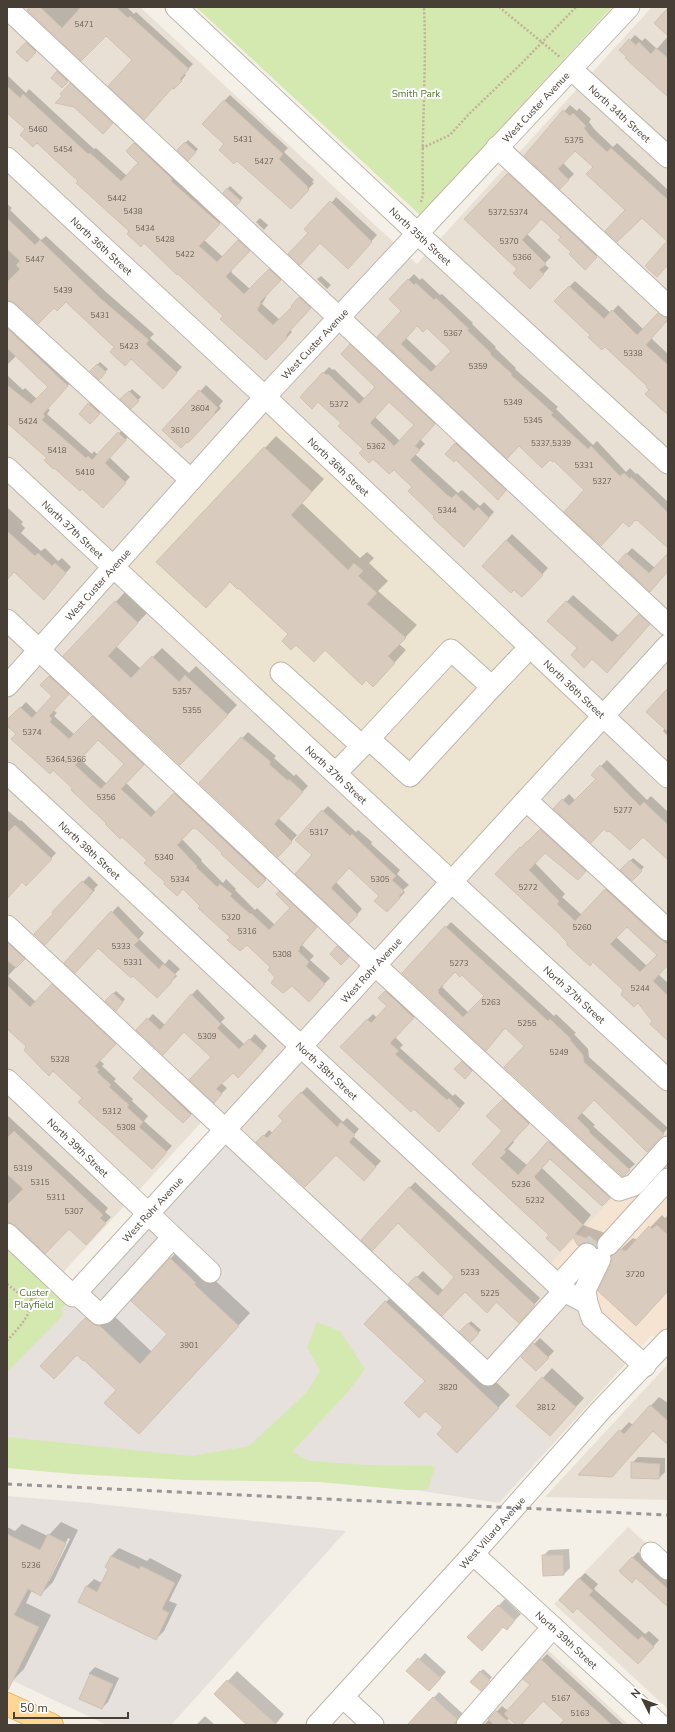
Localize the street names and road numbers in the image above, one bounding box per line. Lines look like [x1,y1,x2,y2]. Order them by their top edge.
street label: West Custer Avenue [500,69,573,146]
street label: North 34th Street [585,82,654,146]
street label: North 35th Street [386,205,454,269]
street label: North 36th Street [67,214,135,279]
street label: West Custer Avenue [278,306,352,383]
street label: North 36th Street [304,435,372,500]
street label: North 37th Street [38,498,107,563]
street label: West Custer Avenue [62,546,134,624]
street label: North 36th Street [540,657,608,722]
street label: North 37th Street [302,743,370,808]
street label: North 38th Street [55,818,123,883]
street label: West Rohr Avenue [338,935,405,1007]
street label: North 37th Street [540,963,608,1027]
street label: North 38th Street [292,1039,361,1104]
street label: North 39th Street [44,1116,112,1181]
street label: West Rohr Avenue [119,1174,187,1246]
street label: West Villard Avenue [456,1494,529,1573]
street label: North 39th Street [532,1608,601,1673]

